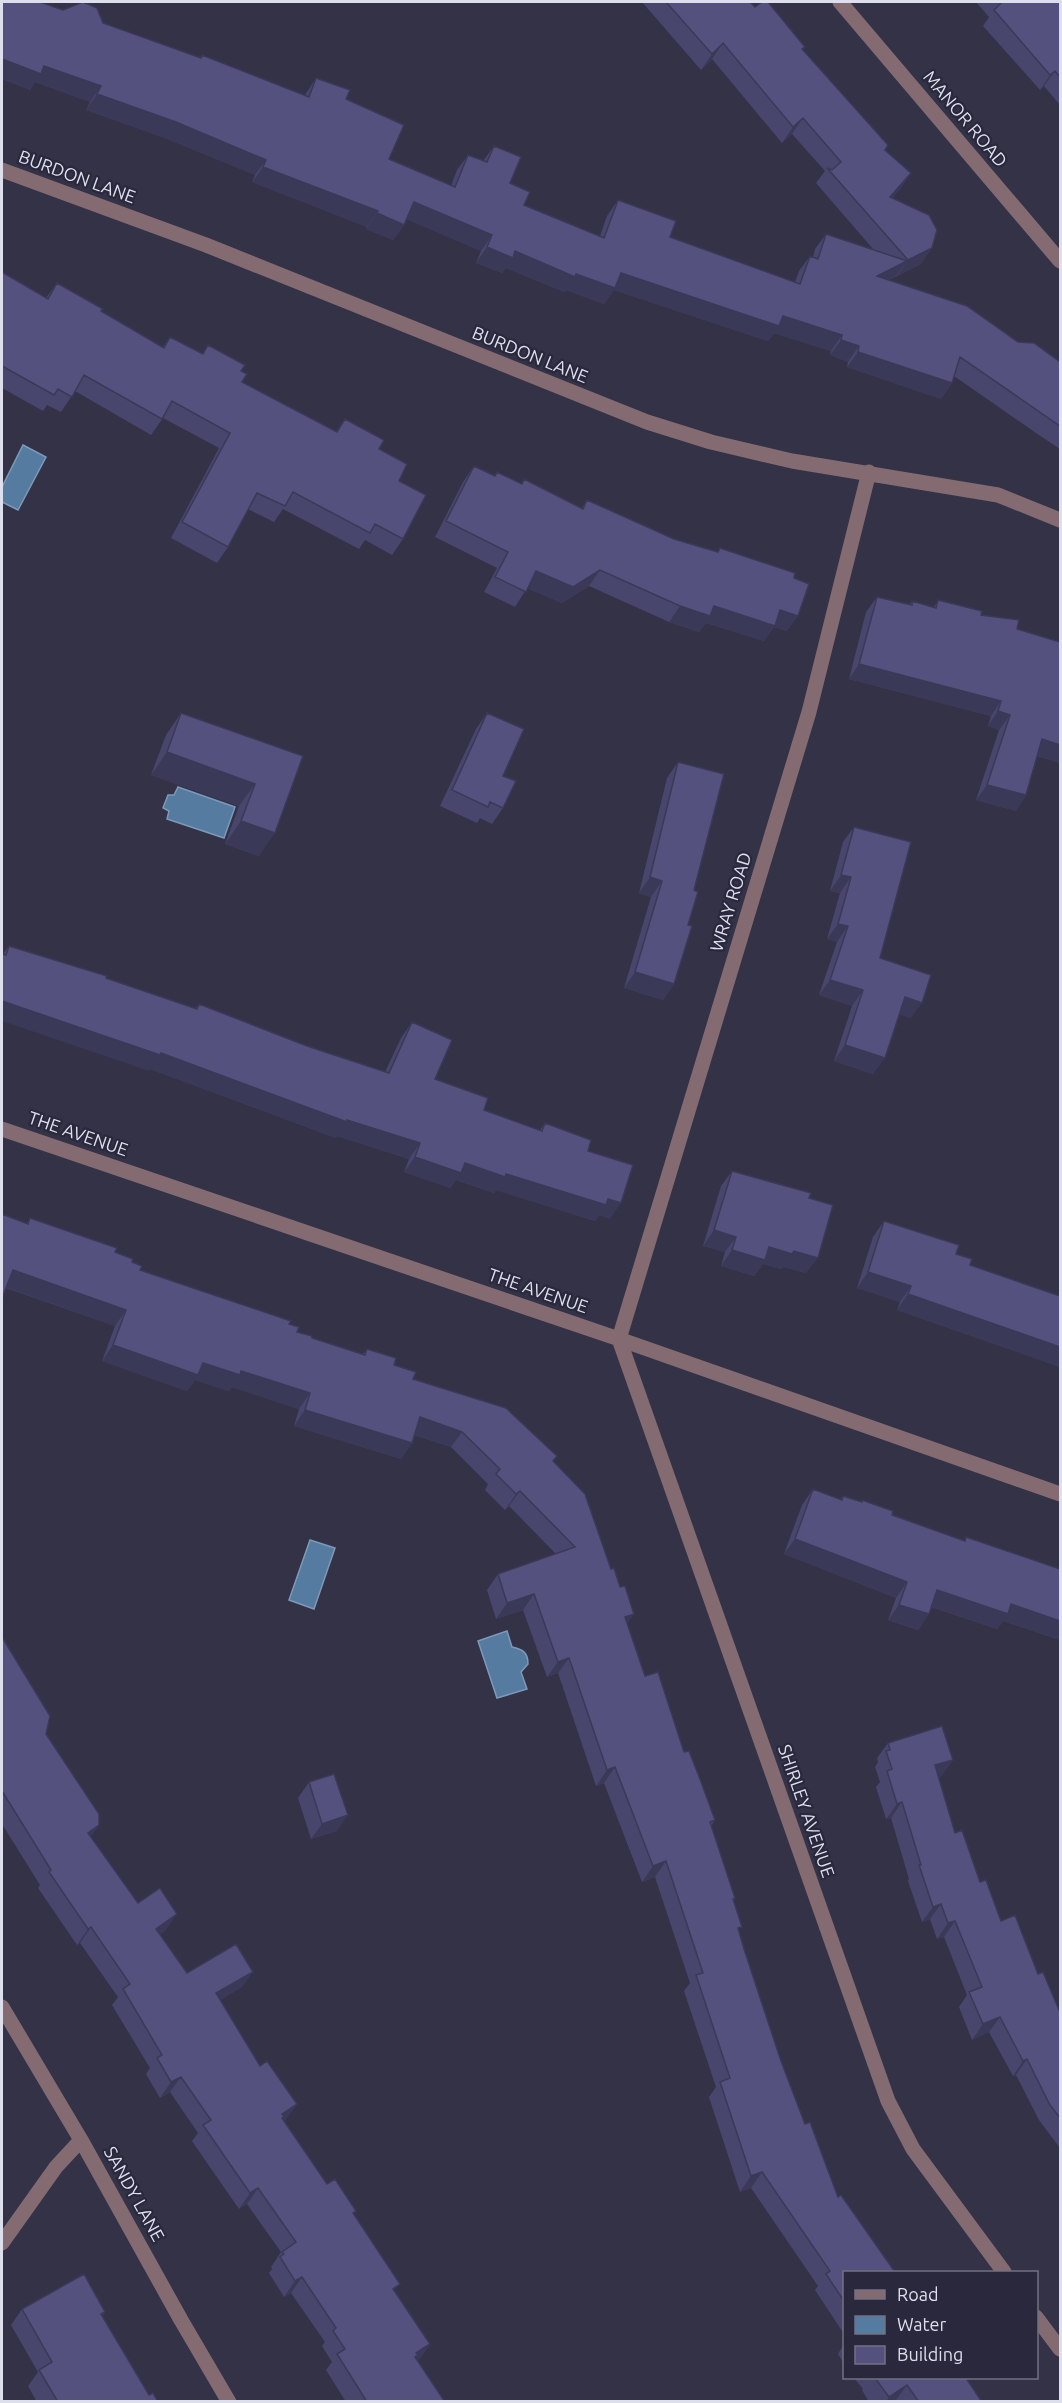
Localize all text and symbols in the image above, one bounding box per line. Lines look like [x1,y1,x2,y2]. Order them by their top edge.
street label: MANOR ROAD [920,66,1012,170]
street label: BURDON LANE [16,146,139,206]
street label: BURDON LANE [470,322,591,386]
street label: WRAY ROAD [705,850,755,954]
street label: THE AVENUE [26,1107,131,1159]
street label: THE AVENUE [486,1264,591,1316]
street label: SHIRLEY AVENUE [775,1742,839,1880]
street label: SANDY LANE [101,2143,169,2244]
legend [843,2271,1038,2379]
text: Road [897,2284,939,2304]
text: Water [897,2314,947,2334]
text: Building [897,2344,963,2364]

